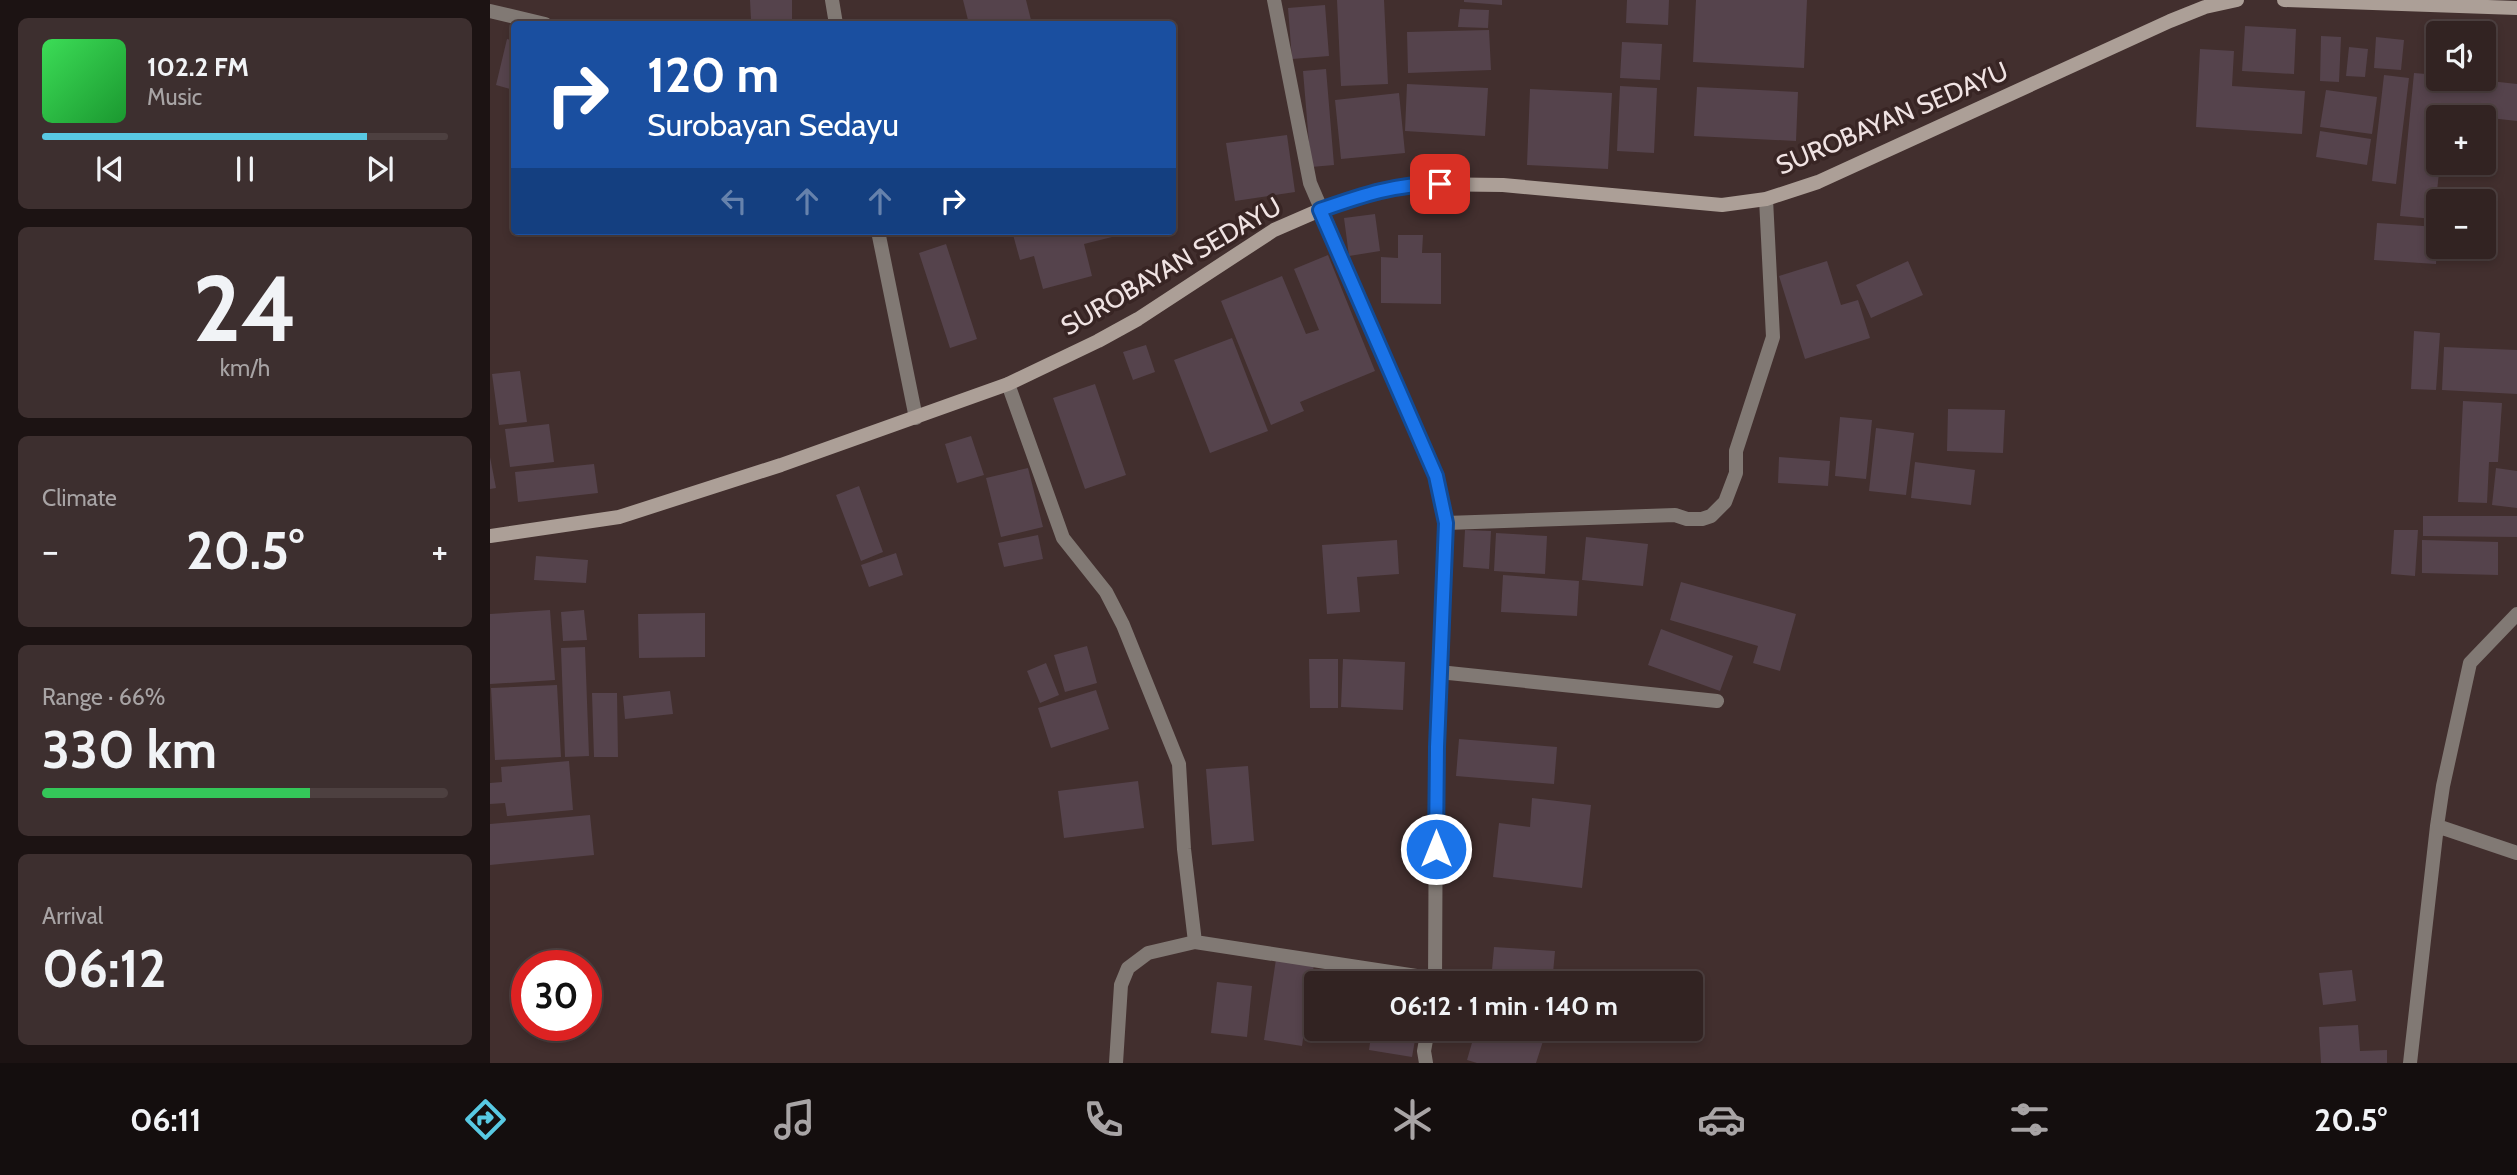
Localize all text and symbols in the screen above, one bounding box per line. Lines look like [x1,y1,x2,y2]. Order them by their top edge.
map controls [2426,21,2496,259]
button: sound [2426,21,2496,91]
text: 120 m [647,45,779,104]
icon: right [532,49,623,140]
text: 102.2 FM [147,51,249,83]
street label: SUROBAYAN SEDAYU [1771,55,2013,181]
text: Music [147,83,202,111]
text: Surobayan Sedayu [647,105,899,144]
button: + [2426,105,2496,175]
icon: previous [91,150,129,188]
icon: pause [226,150,264,188]
icon: next [361,150,399,188]
pin [1410,154,1470,214]
icon: arrive [1421,165,1459,203]
icon: left [715,182,753,220]
icon: ahead [788,182,826,220]
icon: ahead [861,182,899,220]
icon: right [934,182,972,220]
button: − [2426,189,2496,259]
street label: SUROBAYAN SEDAYU [1055,190,1287,342]
text: 24 [193,253,297,364]
text: km/h [220,354,270,382]
text: Climate [42,484,117,512]
text: 20.5° [186,519,304,582]
text: − [42,527,59,574]
text: + [431,527,448,574]
text: Range · 66% [42,683,166,711]
text: 330 km [42,718,217,781]
position arrow [1399,812,1473,886]
text: Arrival [42,902,103,930]
text: 06:12 [42,937,166,1000]
speed limit sign: 30 [511,950,602,1041]
text: 06:12 · 1 min · 140 m [1389,990,1618,1022]
icon: directions [461,1095,510,1144]
icon: music [770,1095,819,1144]
icon: phone [1079,1095,1128,1144]
icon: climate [1388,1095,1437,1144]
icon: car [1697,1095,1746,1144]
icon: filters [2005,1095,2054,1144]
text: 06:11 [130,1100,201,1139]
text: 20.5° [2314,1100,2387,1139]

